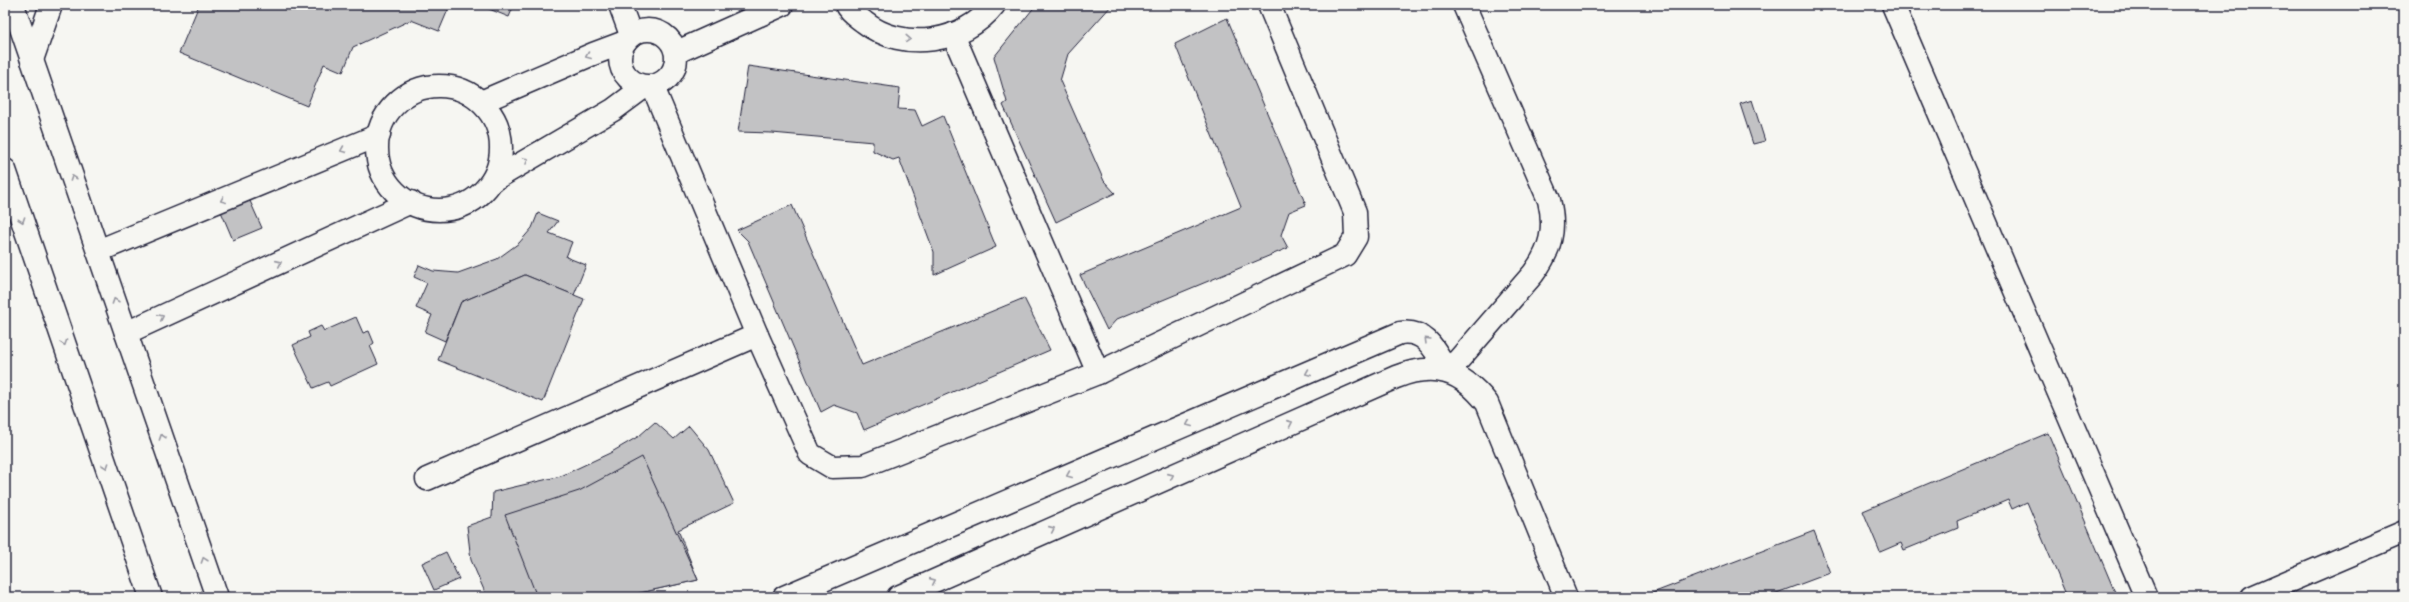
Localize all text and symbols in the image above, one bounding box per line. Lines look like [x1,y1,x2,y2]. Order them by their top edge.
one-way arrow [905,35,911,44]
one-way arrow [585,51,592,59]
one-way arrow [339,145,347,153]
one-way arrow [522,157,529,164]
one-way arrow [69,175,77,182]
one-way arrow [219,195,226,203]
one-way arrow [17,216,26,223]
one-way arrow [275,260,283,268]
one-way arrow [111,298,120,305]
one-way arrow [157,314,165,322]
one-way arrow [1424,337,1432,345]
one-way arrow [59,339,68,346]
one-way arrow [1305,369,1312,377]
one-way arrow [1185,420,1192,428]
one-way arrow [1286,420,1293,428]
one-way arrow [158,434,166,441]
one-way arrow [101,462,110,469]
one-way arrow [1066,471,1073,479]
one-way arrow [1167,473,1175,481]
one-way arrow [1049,525,1056,533]
one-way arrow [200,557,209,564]
one-way arrow [929,578,937,586]

